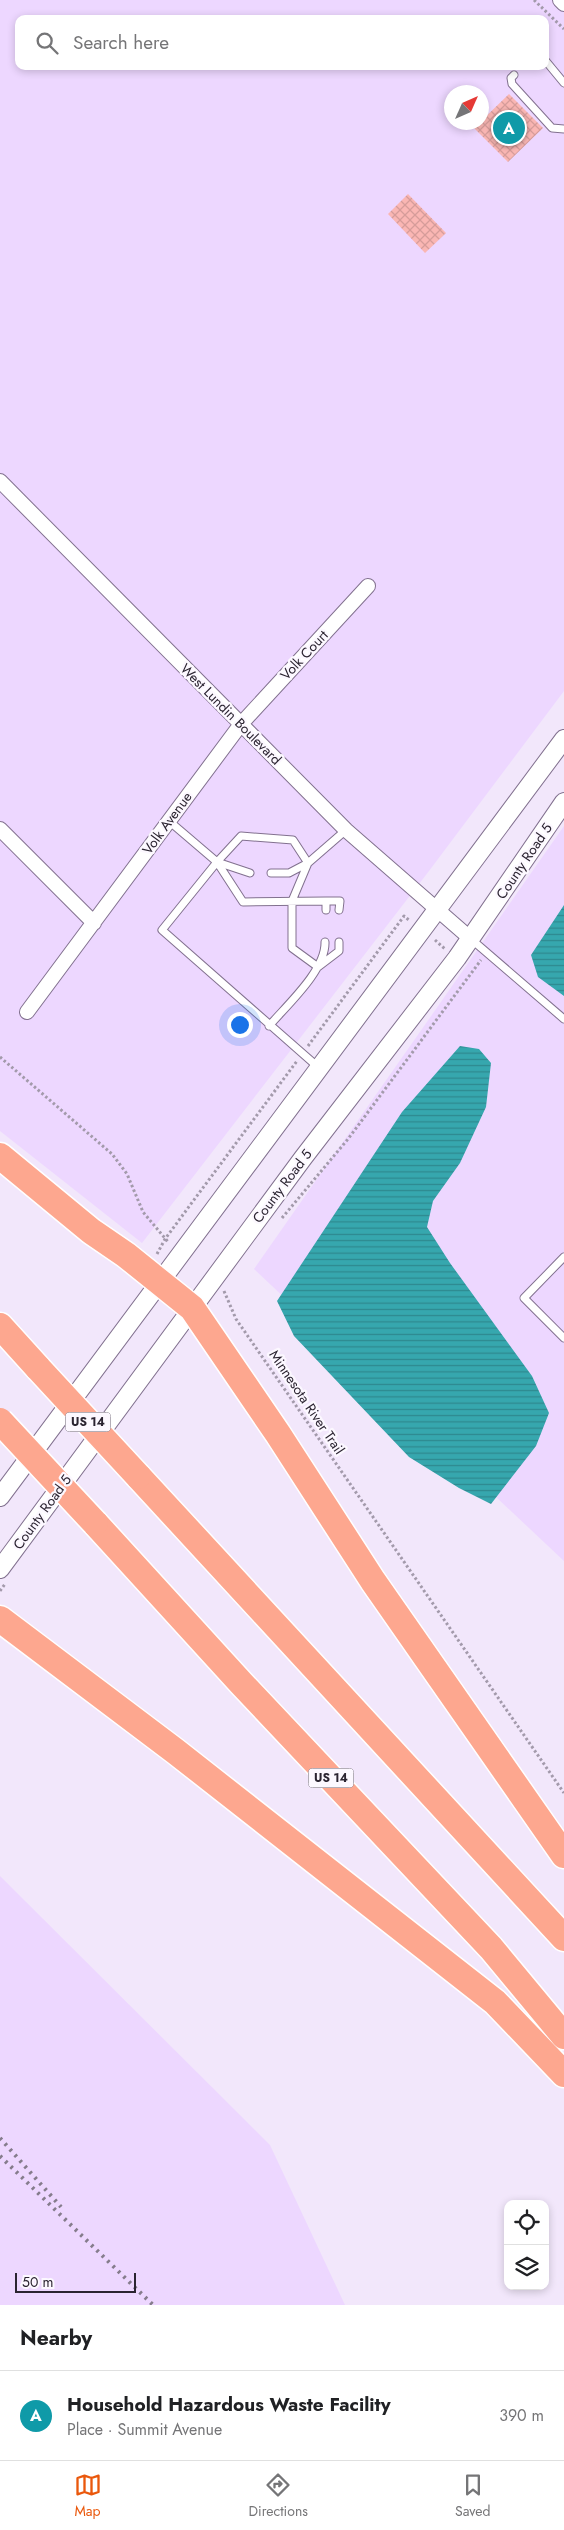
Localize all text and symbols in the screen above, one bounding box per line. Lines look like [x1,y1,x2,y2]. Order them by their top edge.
search box [15,15,549,70]
icon: search [33,29,61,57]
text: Search here [73,29,169,56]
north arrow [444,85,489,130]
pin: A [493,109,525,147]
street label: Volk Court [276,625,333,685]
street label: West Lundin Boulevard [176,659,286,769]
street label: Volk Avenue [137,788,197,858]
street label: County Road 5 [491,819,557,903]
your location [227,1012,253,1038]
street label: County Road 5 [248,1145,317,1227]
street label: Minnesota River Trail [265,1346,349,1458]
road number: US 14 [66,1412,110,1431]
street label: County Road 5 [8,1470,76,1553]
road number: US 14 [308,1769,354,1788]
map controls [504,2200,549,2290]
button: locate [504,2200,549,2245]
button: layers [504,2245,549,2290]
scale bar [15,2270,136,2293]
text: 50 m [22,2272,53,2292]
text: Nearby [20,2323,92,2353]
text: Household Hazardous Waste Facility [67,2391,391,2418]
text: A [30,2404,42,2427]
text: 390 m [499,2404,544,2427]
text: Place · Summit Avenue [67,2418,222,2441]
tab: Map [74,2471,102,2521]
tab: Directions [249,2471,308,2521]
tab: Saved [455,2471,490,2521]

